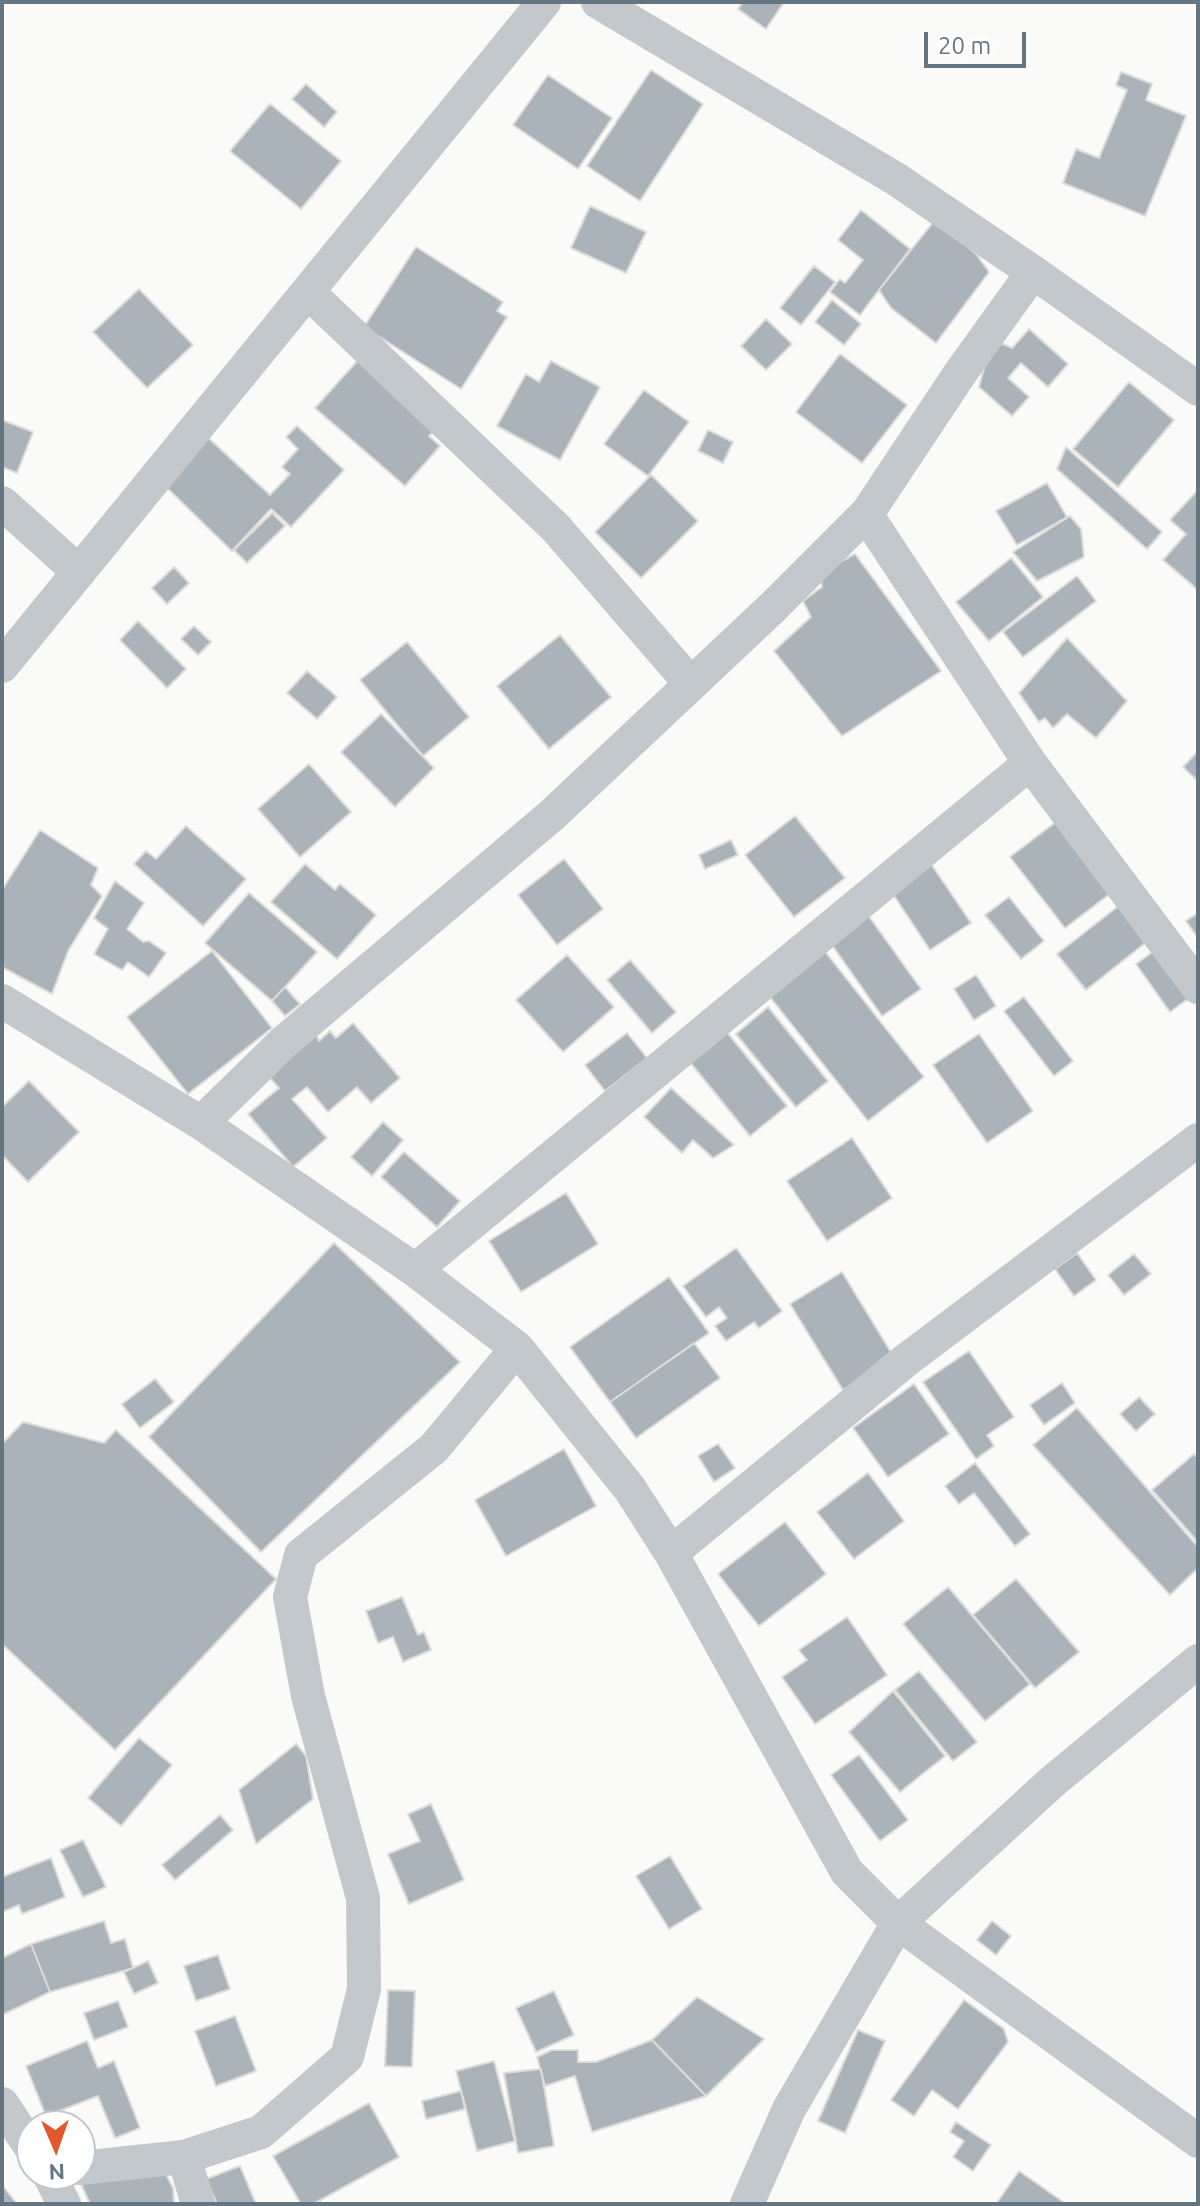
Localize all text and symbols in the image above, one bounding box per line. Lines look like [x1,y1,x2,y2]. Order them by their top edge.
scale bar [928,16,1030,66]
text: 20 m [938,32,991,59]
north arrow [16,2110,96,2190]
text: N [48,2160,65,2185]

